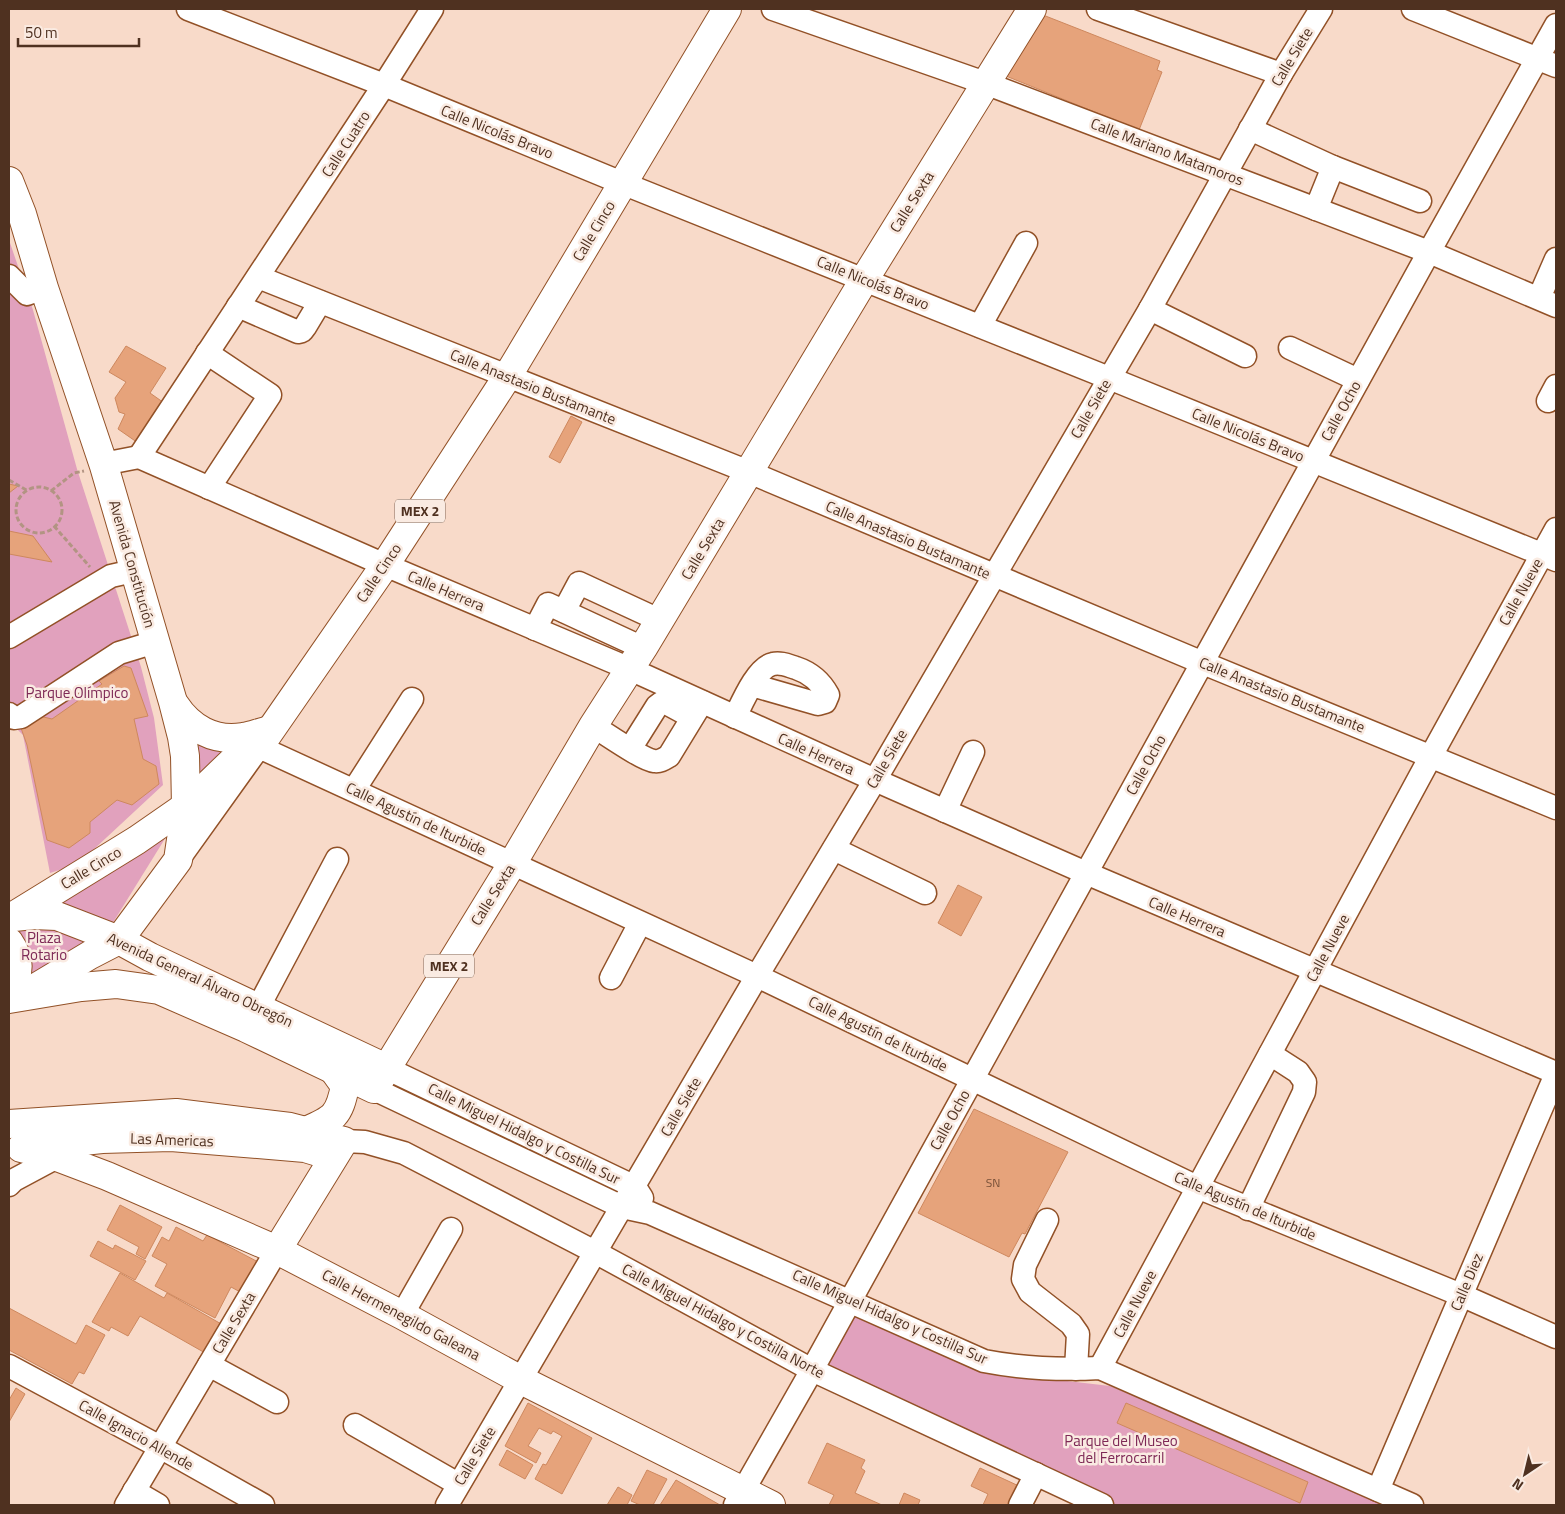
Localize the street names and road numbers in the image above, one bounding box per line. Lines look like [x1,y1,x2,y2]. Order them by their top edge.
street label: Calle Siete [1265,23,1318,91]
street label: Calle Nicolás Bravo [438,99,557,165]
street label: Calle Cuatro [315,106,376,182]
street label: Calle Mariano Matamoros [1087,112,1247,191]
street label: Calle Sexta [884,166,940,237]
street label: Calle Cinco [566,196,621,266]
street label: Calle Nicolás Bravo [814,250,933,316]
street label: Calle Anastasio Bustamante [447,343,620,430]
street label: Calle Siete [1064,375,1117,443]
street label: Calle Ocho [1315,376,1367,445]
street label: Calle Nicolás Bravo [1189,402,1308,468]
street label: Calle Anastasio Bustamante [822,494,994,585]
street label: Avenida Constitución [103,497,162,630]
road number: MEX 2 [395,500,445,522]
street label: Calle Sexta [675,513,730,584]
street label: Calle Cinco [350,538,407,607]
street label: Calle Nueve [1493,554,1548,630]
street label: Calle Herrera [404,564,489,617]
street label: Calle Anastasio Bustamante [1196,651,1369,738]
street label: Calle Siete [860,725,913,793]
street label: Calle Herrera [774,726,859,781]
street label: Calle Ocho [1120,730,1172,799]
street label: Calle Agustín de Iturbide [342,776,490,861]
street label: Calle Cinco [56,840,126,895]
street label: Calle Sexta [465,859,521,930]
street label: Calle Herrera [1145,890,1230,943]
street label: Calle Nueve [1300,910,1355,986]
street label: Avenida General Álvaro Obregón [103,926,297,1033]
road number: MEX 2 [424,954,474,978]
street label: Calle Agustín de Iturbide [805,990,952,1077]
street label: Calle Siete [654,1073,707,1141]
street label: Calle Miguel Hidalgo y Costilla Sur [424,1077,624,1190]
street label: Calle Ocho [924,1085,976,1154]
street label: Las Americas [130,1127,214,1152]
street label: Calle Agustín de Iturbide [1171,1165,1320,1246]
street label: Calle Diez [1444,1249,1489,1314]
street label: Calle Miguel Hidalgo y Costilla Norte [618,1257,829,1384]
street label: Calle Hermenegildo Galeana [318,1263,485,1366]
street label: Calle Miguel Hidalgo y Costilla Sur [789,1263,992,1370]
street label: Calle Nueve [1107,1266,1162,1342]
street label: Calle Sexta [206,1287,261,1358]
street label: Calle Ignacio Allende [75,1393,198,1476]
street label: Calle Siete [448,1422,501,1490]

